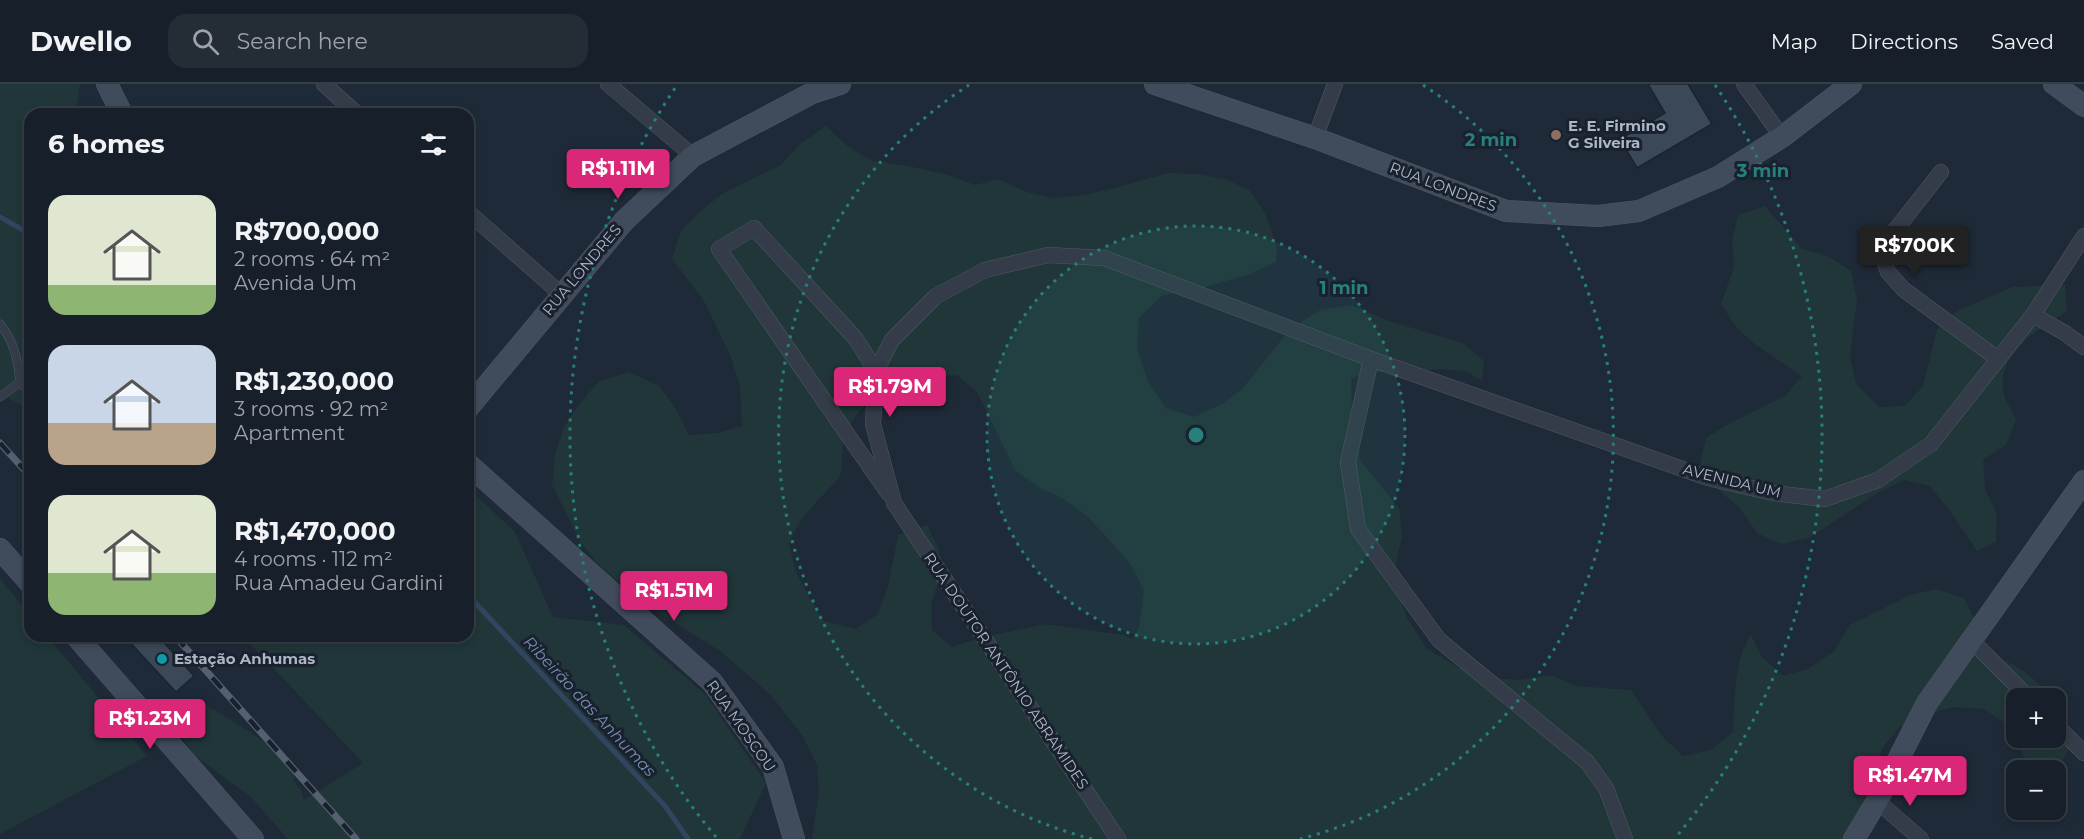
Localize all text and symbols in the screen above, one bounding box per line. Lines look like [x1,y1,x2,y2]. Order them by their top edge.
search box [168,14,588,68]
text: Dwello [30,24,132,58]
icon: search [189,25,222,58]
text: Search here [237,28,368,55]
text: Map [1771,29,1817,54]
text: Directions [1850,29,1958,54]
text: Saved [1991,29,2054,54]
place label: E. E. Firmino G Silveira [1568,116,1666,152]
text: 6 homes [48,128,165,160]
icon: filters [417,128,450,161]
marker: E. E. Firmino G Silveira [1549,128,1563,142]
text: 2 min [1465,129,1517,151]
pin: R$1.11M [563,149,673,200]
text: R$1.11M [581,156,655,180]
street label: RUA LONDRES [1387,157,1499,216]
text: 3 min [1736,160,1789,182]
text: R$700,000 [234,215,379,247]
icon: home [96,219,168,291]
street label: RUA LONDRES [538,220,625,319]
pin: R$700K [1865,226,1963,277]
text: R$700K [1873,233,1955,257]
text: 2 rooms · 64 m² [234,247,390,271]
text: Avenida Um [234,271,357,295]
text: 1 min [1320,277,1368,299]
text: R$1,230,000 [234,365,394,397]
pin: R$1.79M [835,367,945,418]
icon: home [96,369,168,441]
text: R$1.79M [848,374,932,398]
text: 3 rooms · 92 m² [234,397,388,421]
text: Apartment [234,421,345,445]
centre of rings [1186,425,1206,445]
street label: AVENIDA UM [1681,459,1783,502]
text: R$1,470,000 [234,515,396,547]
icon: home [96,519,168,591]
text: 4 rooms · 112 m² [234,547,393,571]
street label: RUA DOUTOR ANTÔNIO ABRAMIDES [920,549,1093,793]
text: Rua Amadeu Gardini [234,571,444,595]
pin: R$1.51M [619,571,729,622]
text: R$1.51M [634,578,714,602]
water label: Ribeirão das Anhumas [520,632,660,781]
place label: Estação Anhumas [174,649,315,668]
marker: Estação Anhumas [155,652,169,666]
street label: RUA MOSCOU [703,676,780,775]
map controls [2006,688,2066,820]
button: + [2006,688,2066,748]
pin: R$1.23M [95,699,205,750]
text: R$1.23M [108,706,192,730]
pin: R$1.47M [1855,756,1965,807]
button: − [2006,760,2066,820]
text: R$1.47M [1868,763,1952,787]

